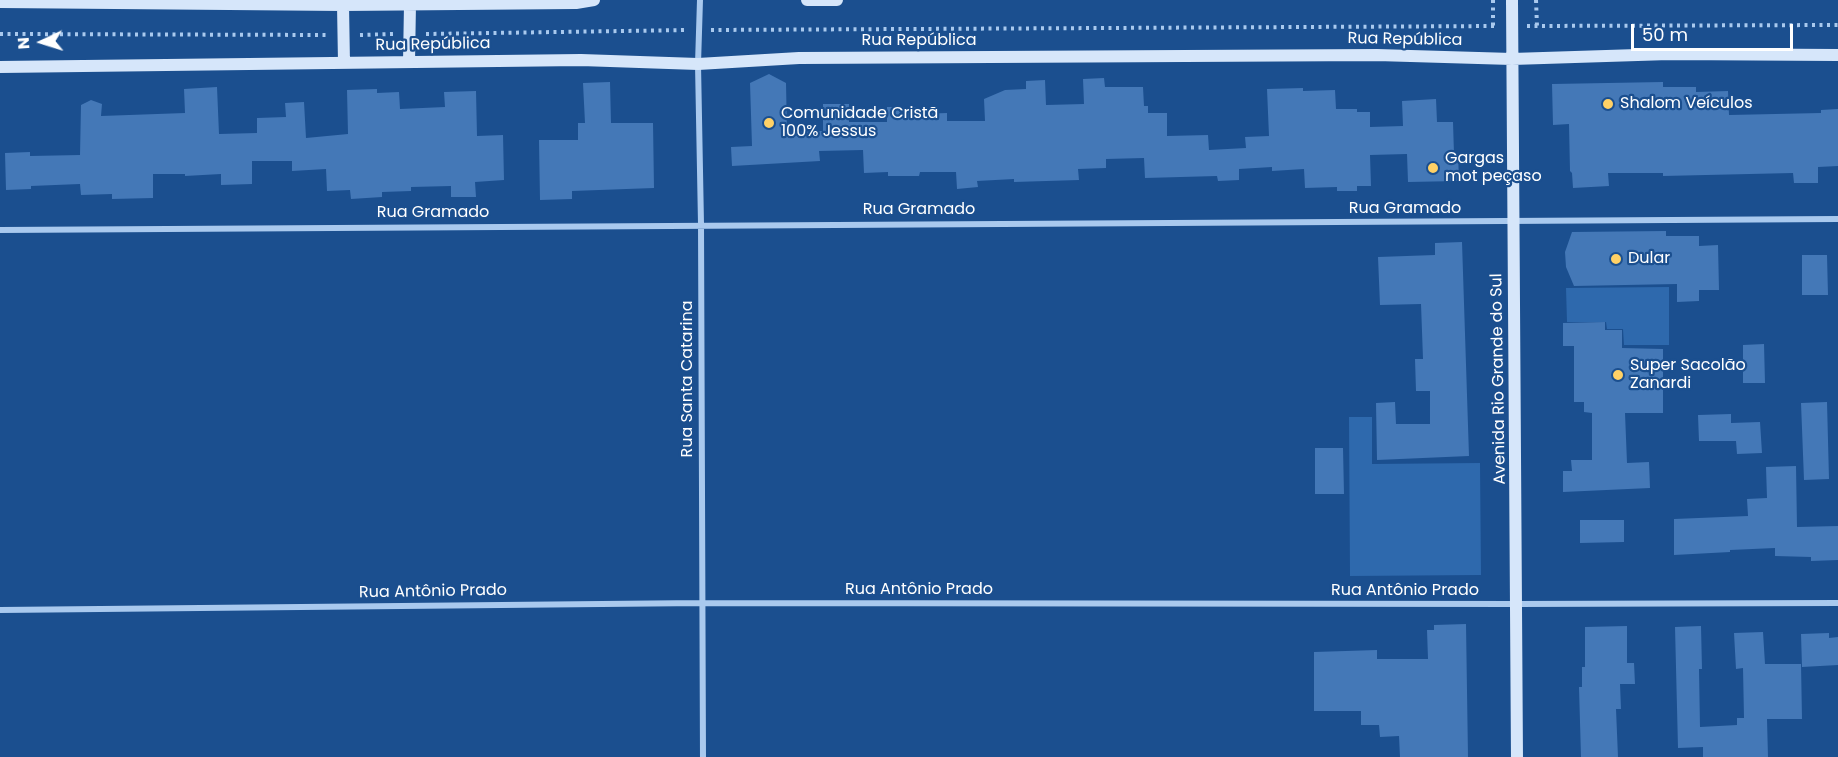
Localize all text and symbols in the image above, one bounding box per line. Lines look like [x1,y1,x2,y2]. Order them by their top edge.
north arrow [12,12,72,72]
scale bar [1634,12,1796,50]
text: 50 m [1642,22,1688,47]
street label: Rua República [1347,29,1463,51]
street label: Rua República [862,31,976,51]
street label: Rua República [375,34,491,56]
text: N [12,36,35,50]
place label: Shalom Veículos [1620,94,1753,114]
marker: Shalom Veículos [1601,97,1615,111]
place label: Comunidade Cristã 100% Jessus [781,104,938,142]
marker: Comunidade Cristã 100% Jessus [762,116,776,130]
place label: Gargas mot peçaso [1445,149,1542,187]
marker: Gargas mot peçaso [1426,161,1440,175]
street label: Rua Gramado [1349,199,1461,219]
street label: Rua Gramado [863,200,975,220]
street label: Rua Gramado [377,203,489,223]
place label: Dular [1628,249,1670,269]
marker: Dular [1609,252,1623,266]
street label: Avenida Rio Grande do Sul [1488,273,1510,485]
street label: Rua Santa Catarina [678,300,698,458]
place label: Super Sacolão Zanardi [1630,356,1746,394]
marker: Super Sacolão Zanardi [1611,368,1625,382]
street label: Rua Antônio Prado [845,580,993,600]
street label: Rua Antônio Prado [359,581,507,603]
street label: Rua Antônio Prado [1331,581,1479,601]

